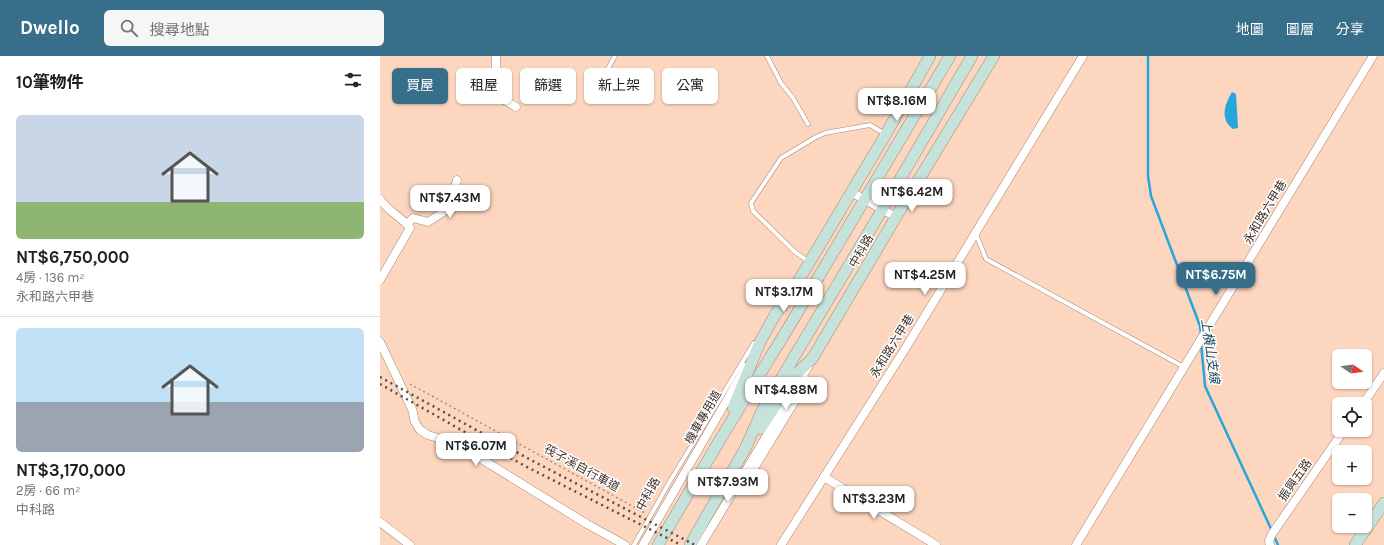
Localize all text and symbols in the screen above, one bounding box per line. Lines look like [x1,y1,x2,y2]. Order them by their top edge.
search box [104,10,384,46]
text: Dwello [20,17,80,39]
icon: search [118,17,140,39]
text: 搜尋地點 [150,21,210,39]
text: 地圖 [1236,21,1264,38]
text: 圖層 [1286,21,1314,38]
text: 分享 [1336,21,1364,38]
chip: 買屋 [392,68,448,104]
chip: 租屋 [456,68,512,104]
chip: 篩選 [520,68,576,104]
chip: 新上架 [584,68,654,104]
chip: 公寓 [662,68,718,104]
icon: filters [342,69,364,91]
text: 10筆物件 [16,72,84,92]
pin: NT$8.16M [856,88,938,122]
text: NT$8.16M [867,93,927,108]
icon: home [154,141,226,213]
street label: 永和路六甲巷 [1240,178,1290,246]
pin: NT$6.42M [871,179,953,213]
text: NT$6.42M [881,184,943,199]
pin: NT$7.43M [409,185,491,219]
text: NT$7.43M [419,190,481,205]
street label: 中科路 [846,232,876,270]
text: NT$6,750,000 [16,247,129,267]
pin: NT$4.25M [884,262,966,296]
pin: NT$6.75M [1175,262,1257,296]
text: NT$4.25M [894,267,956,282]
text: NT$6.75M [1185,267,1247,282]
text: 4房 · 136 m² [16,270,85,285]
pin: NT$3.17M [743,279,825,313]
text: NT$3.17M [755,284,813,299]
text: 永和路六甲巷 [16,289,94,304]
street label: 永和路六甲巷 [867,312,917,380]
water label: 上橫山支線 [1199,318,1223,386]
north arrow [1332,349,1372,389]
map controls [1332,349,1372,533]
icon: home [154,354,226,426]
pin: NT$4.88M [745,377,827,411]
text: NT$4.88M [754,382,818,397]
street label: 機車專用道 [682,388,724,446]
button: locate [1332,397,1372,437]
pin: NT$6.07M [435,433,517,467]
text: NT$6.07M [445,438,507,453]
street label: 筏子溪自行車道 [542,442,622,494]
button: + [1332,445,1372,485]
street label: 振興五路 [1275,456,1315,504]
text: NT$3,170,000 [16,460,126,480]
pin: NT$7.93M [687,469,769,503]
text: NT$7.93M [697,474,759,489]
street label: 中科路 [633,475,663,513]
text: 2房 · 66 m² [16,483,80,498]
pin: NT$3.23M [833,486,915,520]
text: NT$3.23M [842,491,906,506]
button: − [1332,493,1372,533]
text: 中科路 [16,502,55,517]

